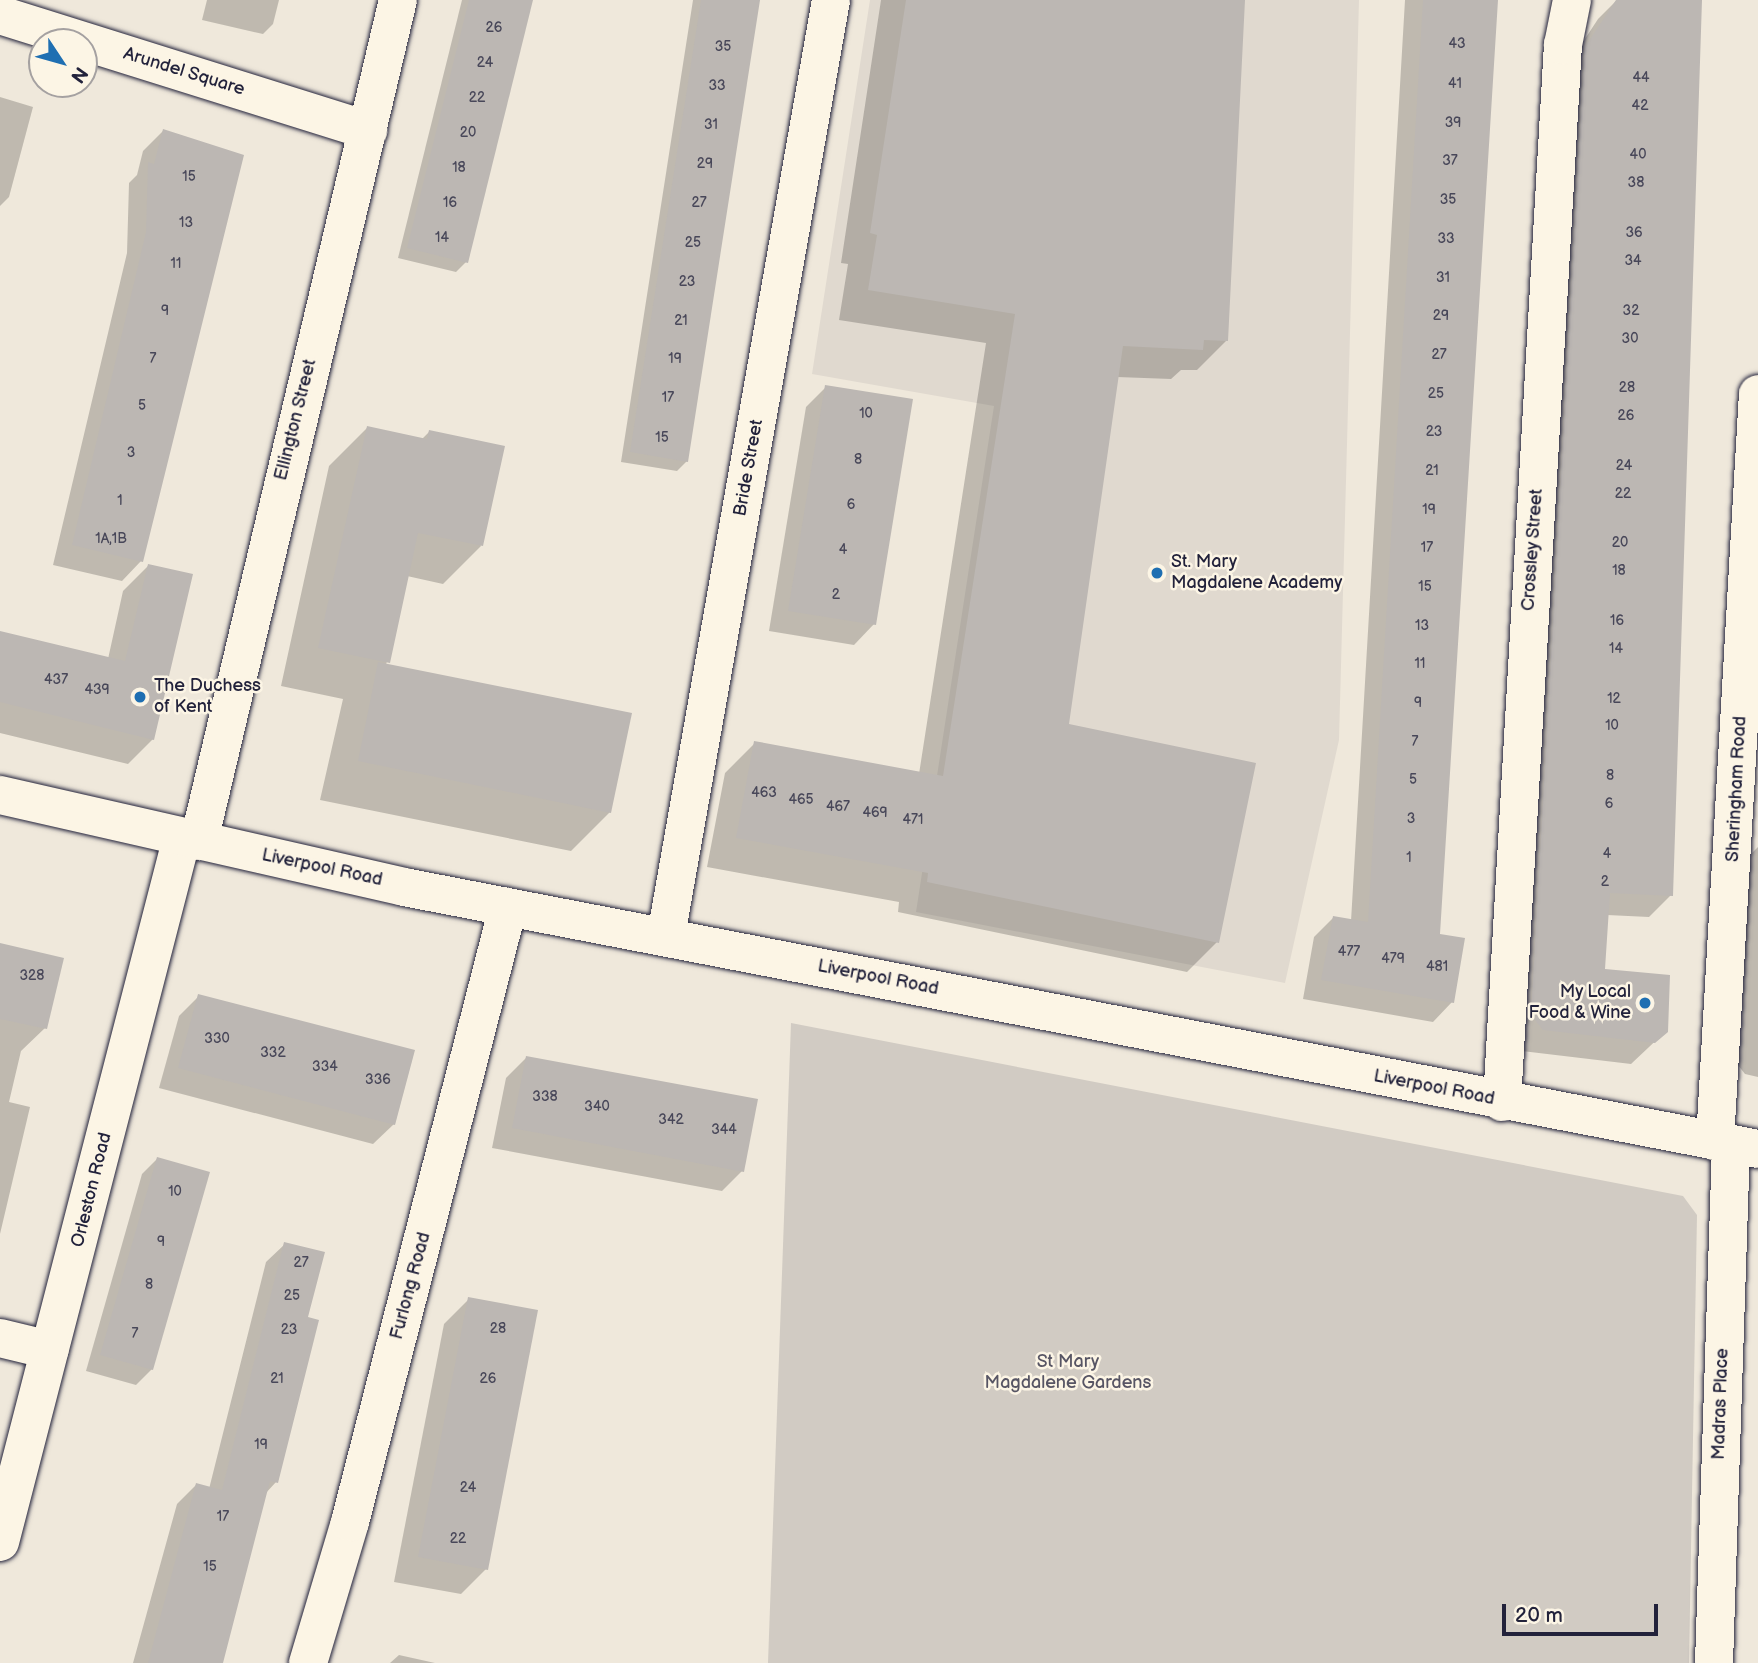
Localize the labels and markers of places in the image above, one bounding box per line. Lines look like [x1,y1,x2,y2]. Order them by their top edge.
place label: St. Mary Magdalene Academy [1171,552,1342,594]
marker: St. Mary Magdalene Academy [1149,565,1165,581]
place label: The Duchess of Kent [154,676,261,718]
marker: The Duchess of Kent [132,689,148,705]
place label: My Local Food & Wine [1528,982,1631,1024]
marker: My Local Food & Wine [1637,995,1653,1011]

